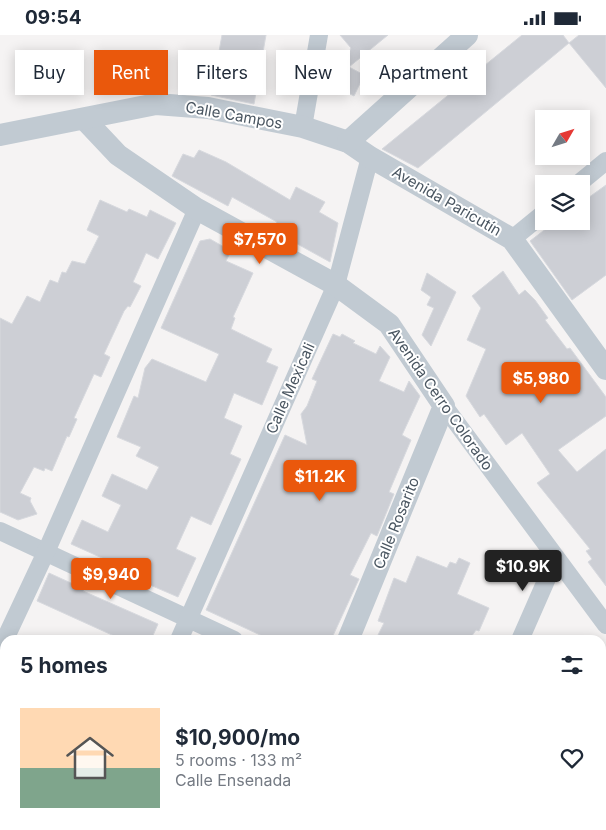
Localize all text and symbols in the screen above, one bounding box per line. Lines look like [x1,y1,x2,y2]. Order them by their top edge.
text: 09:54 [25,6,82,29]
chip: Buy [15,50,84,95]
chip: Rent [94,50,168,95]
chip: Filters [178,50,266,95]
chip: New [276,50,350,95]
chip: Apartment [360,50,486,95]
street label: Calle Campos [184,97,284,133]
north arrow [535,110,590,165]
map controls [535,110,590,230]
street label: Avenida Paricutín [389,162,505,240]
button: layers [535,175,590,230]
pin: $7,570 [219,223,301,265]
text: $7,570 [233,229,287,249]
street label: Avenida Cerro Colorado [385,324,497,474]
street label: Calle Mexicali [261,339,319,437]
pin: $5,980 [500,361,582,404]
text: $5,980 [512,368,570,388]
pin: $11.2K [279,459,361,502]
text: $11.2K [294,466,346,486]
street label: Calle Rosarito [369,474,423,572]
pin: $10.9K [482,549,564,592]
text: $10.9K [496,556,550,576]
pin: $9,940 [70,557,152,600]
text: $9,940 [82,564,140,584]
icon: filters [558,651,586,679]
text: 5 homes [20,653,108,678]
text: $10,900/mo [175,725,300,750]
icon: home [60,728,120,788]
icon: heart [558,744,586,772]
text: 5 rooms · 133 m² [175,750,302,770]
text: Calle Ensenada [175,770,291,790]

